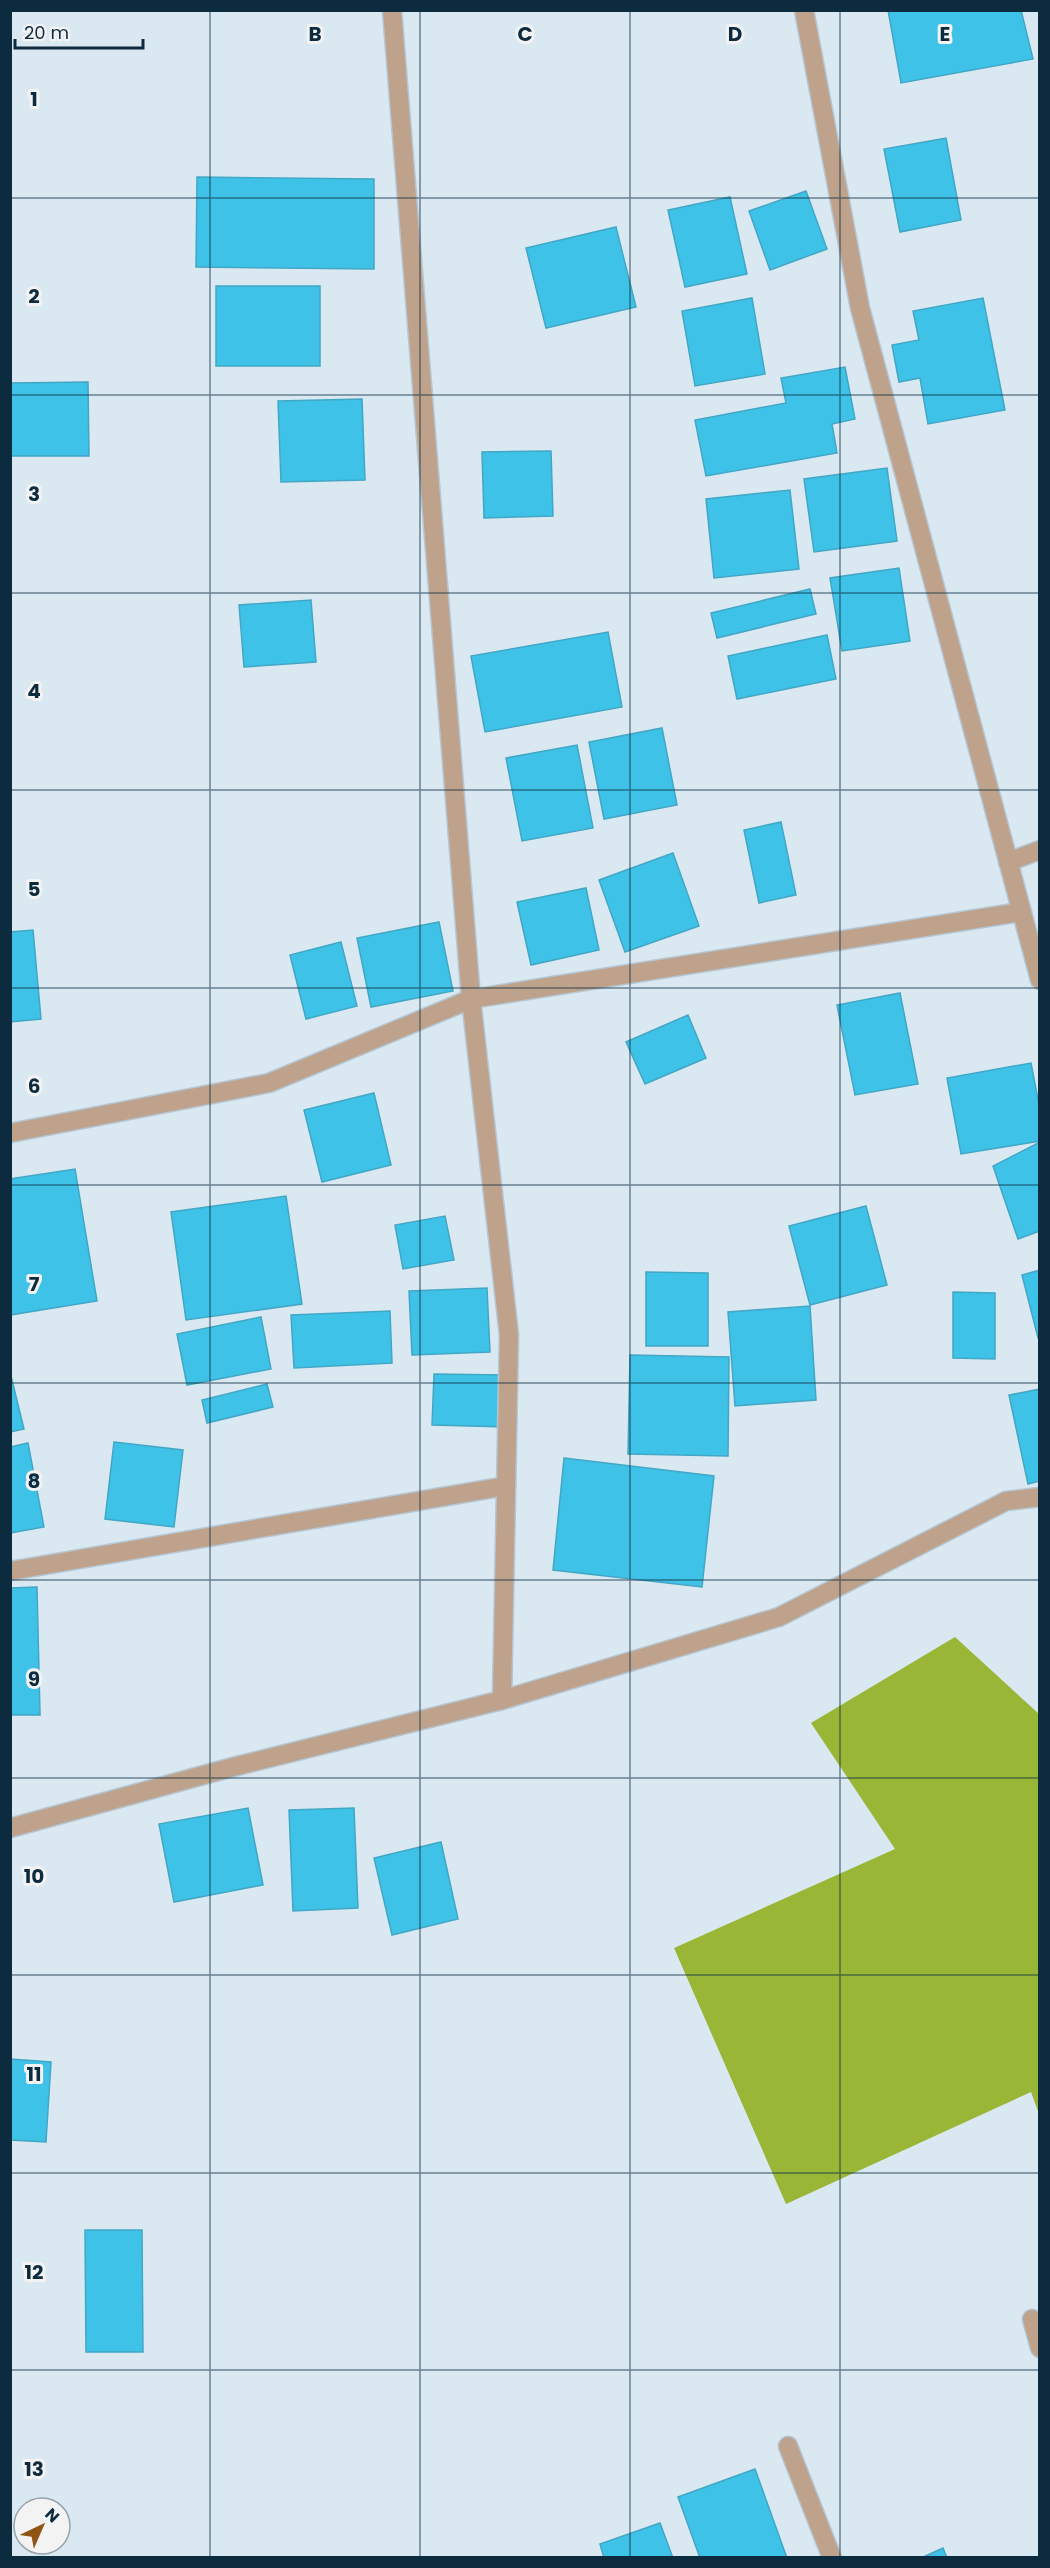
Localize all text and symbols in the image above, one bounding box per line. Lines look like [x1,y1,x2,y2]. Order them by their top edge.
scale bar [15,12,142,50]
text: 20 m [24,20,69,45]
text: B [308,20,322,48]
text: C [517,20,533,48]
text: D [728,20,742,48]
text: E [940,20,950,48]
text: 1 [30,85,38,113]
text: 2 [28,282,40,310]
text: 3 [28,480,40,508]
text: 4 [27,677,41,705]
text: 5 [28,875,41,903]
text: 6 [28,1072,40,1100]
text: 7 [29,1270,40,1298]
text: 8 [28,1467,40,1495]
text: 9 [28,1665,40,1693]
text: 10 [24,1862,44,1890]
text: 11 [26,2060,42,2088]
text: 12 [25,2258,43,2286]
text: 13 [24,2455,44,2483]
north arrow [12,2496,72,2556]
text: N [40,2503,64,2528]

